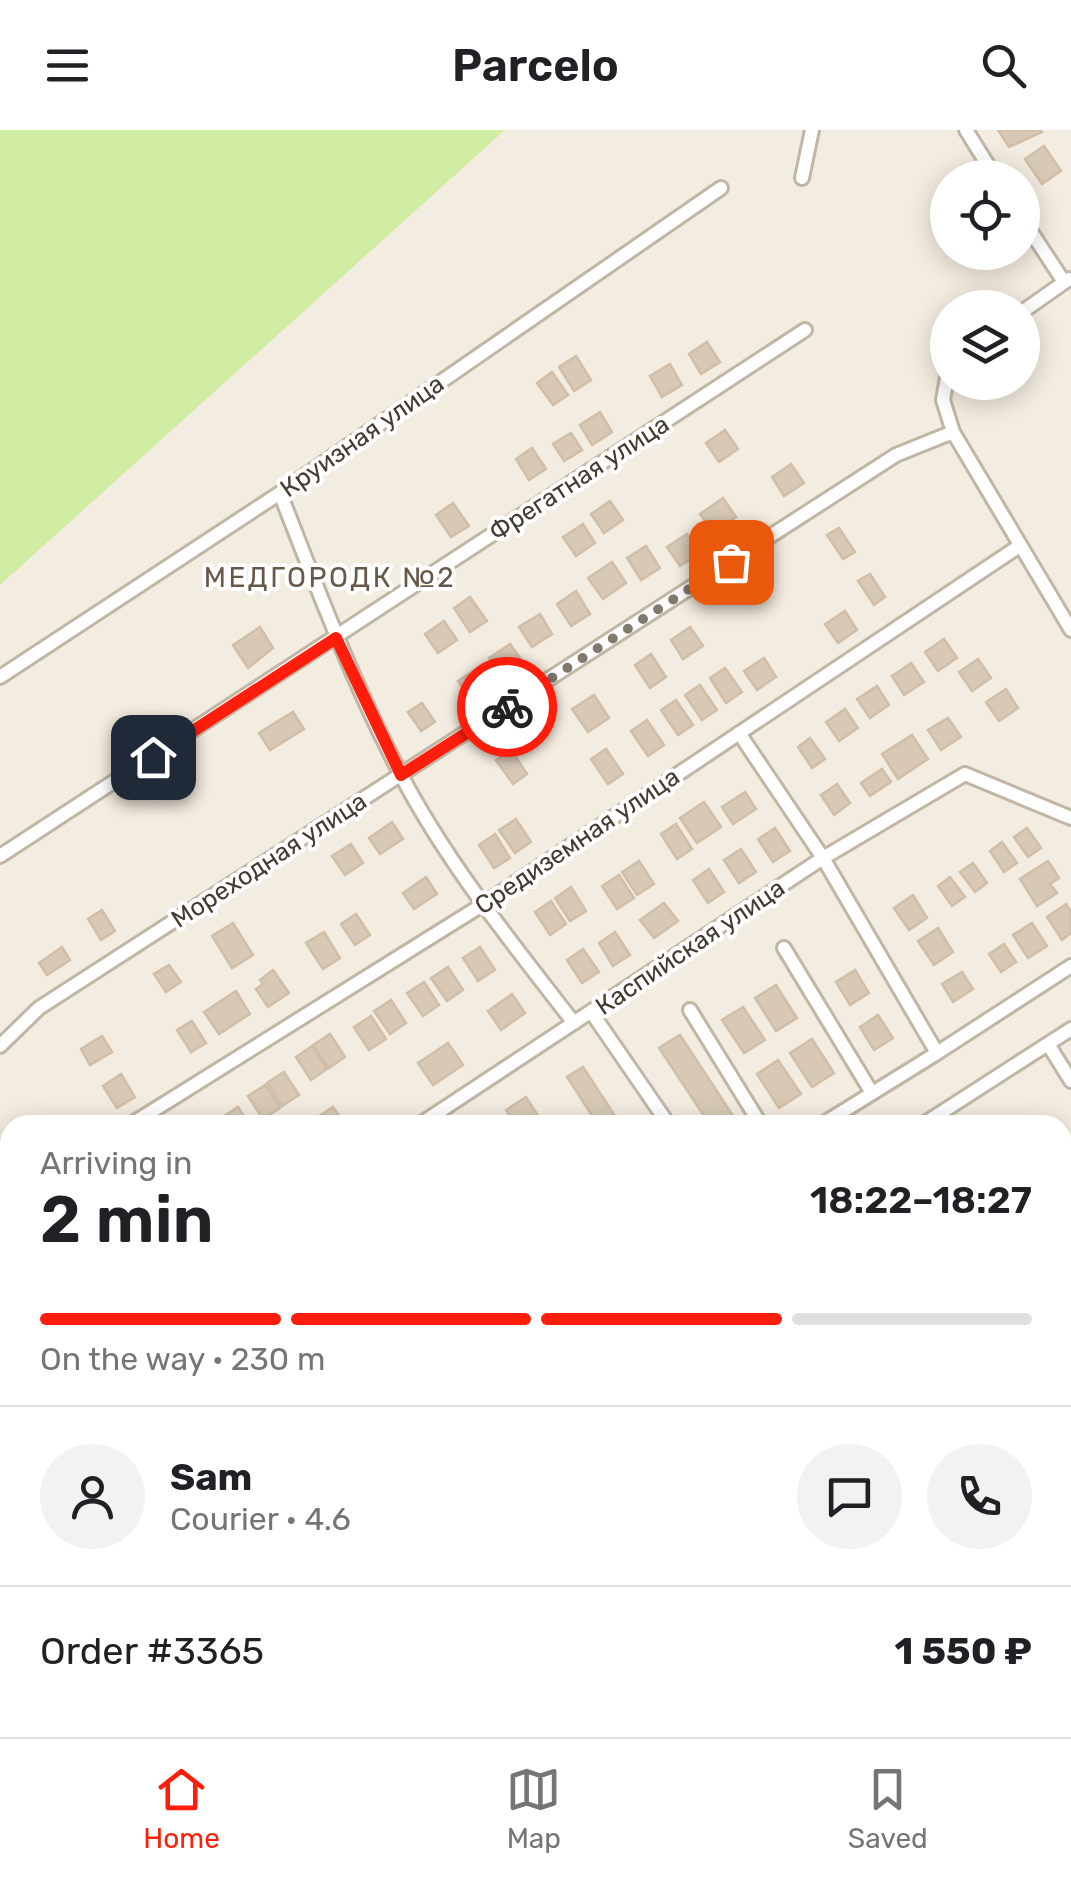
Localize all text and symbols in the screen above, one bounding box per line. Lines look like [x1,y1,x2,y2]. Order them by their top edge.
icon: menu [40,38,95,93]
icon: search [976,38,1031,93]
text: Parcelo [452,39,619,92]
map controls [930,160,1040,400]
button: locate [930,160,1040,270]
button: layers [930,290,1040,400]
street label: Круизная улица [275,369,449,503]
street label: Фрегатная улица [484,409,674,547]
pin [689,520,774,605]
icon: bag [704,535,759,590]
district label: МЕДГОРОДК №2 [204,561,456,594]
courier [457,657,557,757]
icon: bike [480,680,535,735]
pin [111,715,196,800]
icon: home [126,730,181,785]
street label: Средиземная улица [469,762,685,920]
street label: Мореходная улица [166,786,372,934]
street label: Каспийская улица [590,873,790,1021]
text: Arriving in [40,1144,192,1182]
text: 18:22–18:27 [810,1177,1032,1223]
text: 2 min [40,1181,214,1258]
text: On the way · 230 m [40,1340,325,1378]
button: person [40,1444,145,1549]
button: chat [797,1444,902,1549]
button: phone [927,1444,1032,1549]
text: Sam [170,1454,252,1500]
text: Courier · 4.6 [170,1500,351,1538]
text: Order #3365 [40,1628,264,1674]
text: 1 550 ₽ [895,1628,1032,1674]
tab: Home [143,1762,220,1855]
tab: Map [506,1762,561,1855]
tab: Saved [848,1762,928,1855]

